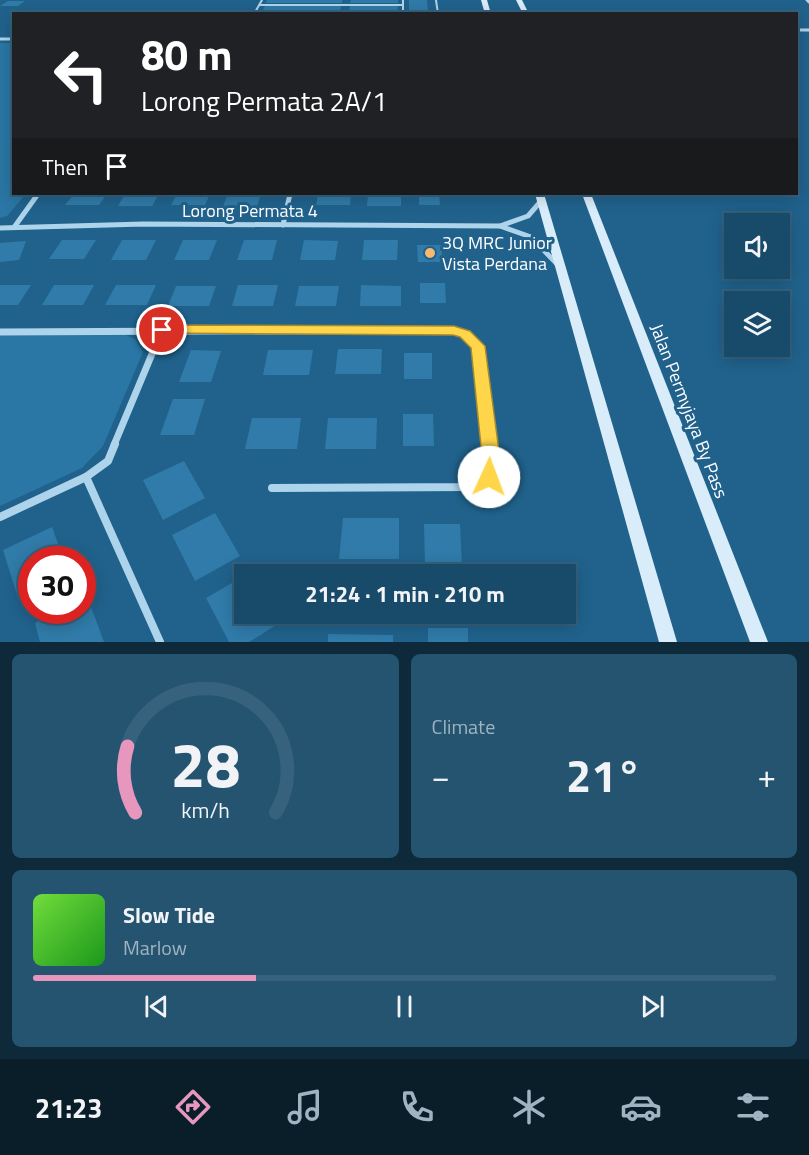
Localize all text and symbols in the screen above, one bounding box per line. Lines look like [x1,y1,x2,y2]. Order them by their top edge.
text: 80 m [141,22,233,86]
icon: left [42,36,120,114]
text: Lorong Permata 2A/1 [141,80,387,121]
text: Then [42,150,88,184]
icon: arrive [100,150,133,183]
street label: Lorong Permata 4 [182,197,318,224]
map controls [724,213,790,357]
button: sound [724,213,790,279]
place label: 3Q MRC Junior Vista Perdana [442,229,552,277]
marker: 3Q MRC Junior Vista Perdana [423,246,437,260]
button: layers [724,291,790,357]
pin [136,304,187,355]
icon: arrive [145,313,178,346]
street label: Jalan Permyjaya By Pass [644,320,735,502]
position arrow [457,445,521,509]
speed limit sign: 30 [18,546,96,624]
text: 21:24 · 1 min · 210 m [305,577,505,611]
text: Climate [432,711,495,742]
text: 28 [170,716,240,811]
text: 21° [566,741,642,809]
text: − [432,751,450,801]
text: + [758,751,776,801]
text: km/h [181,794,230,826]
text: Slow Tide [123,898,215,932]
text: Marlow [123,932,187,963]
icon: previous [140,990,173,1023]
icon: pause [388,990,421,1023]
icon: next [636,990,669,1023]
icon: directions [172,1086,214,1128]
icon: music [284,1086,326,1128]
icon: phone [396,1086,438,1128]
icon: climate [508,1086,550,1128]
icon: car [620,1086,662,1128]
icon: filters [732,1086,774,1128]
text: 21:23 [35,1087,102,1128]

